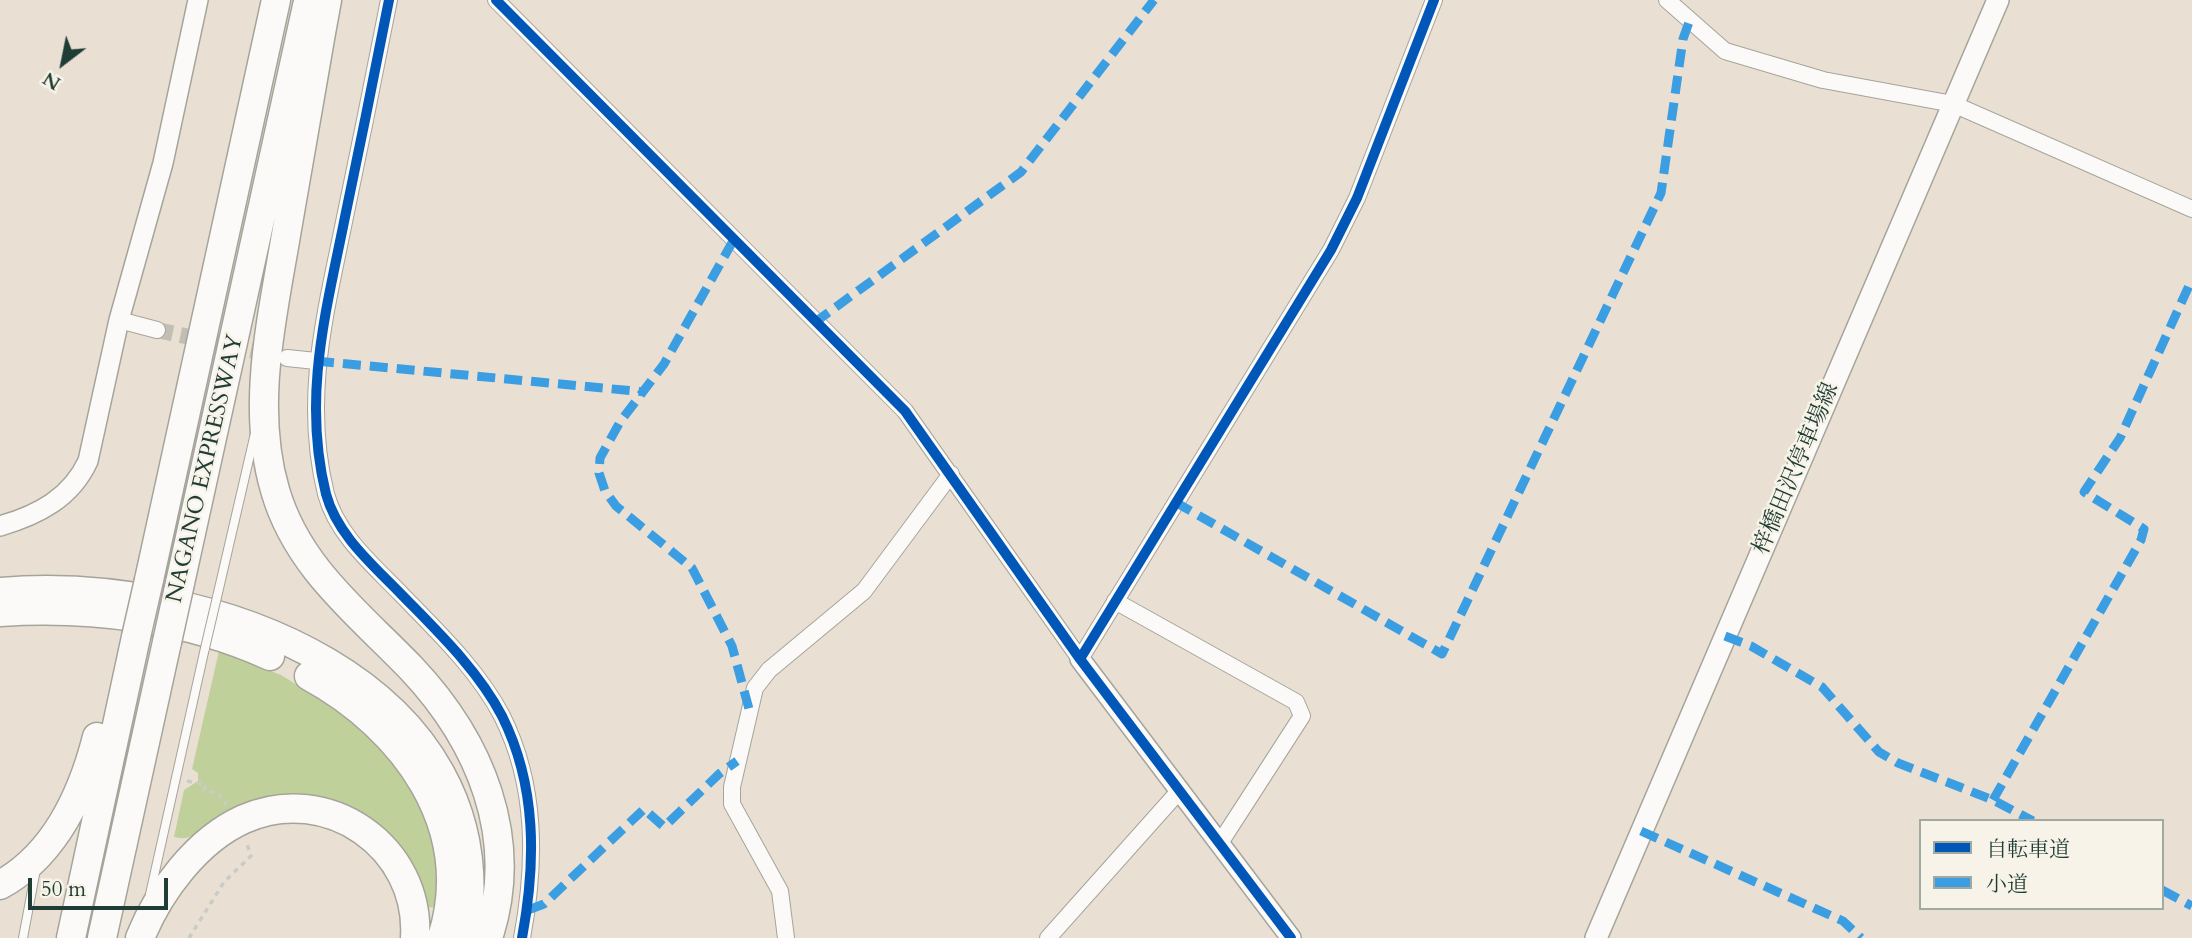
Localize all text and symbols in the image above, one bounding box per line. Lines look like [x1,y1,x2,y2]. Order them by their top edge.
north arrow [28,28,98,98]
text: N [38,65,66,96]
street label: NAGANO EXPRESSWAY [162,332,250,606]
street label: 梓橋田沢停車場線 [1748,379,1846,559]
legend [1919,819,2164,910]
text: 自転車道 [1986,835,2070,864]
scale bar [32,864,172,908]
text: 小道 [1986,870,2028,899]
text: 50 m [41,875,86,904]

